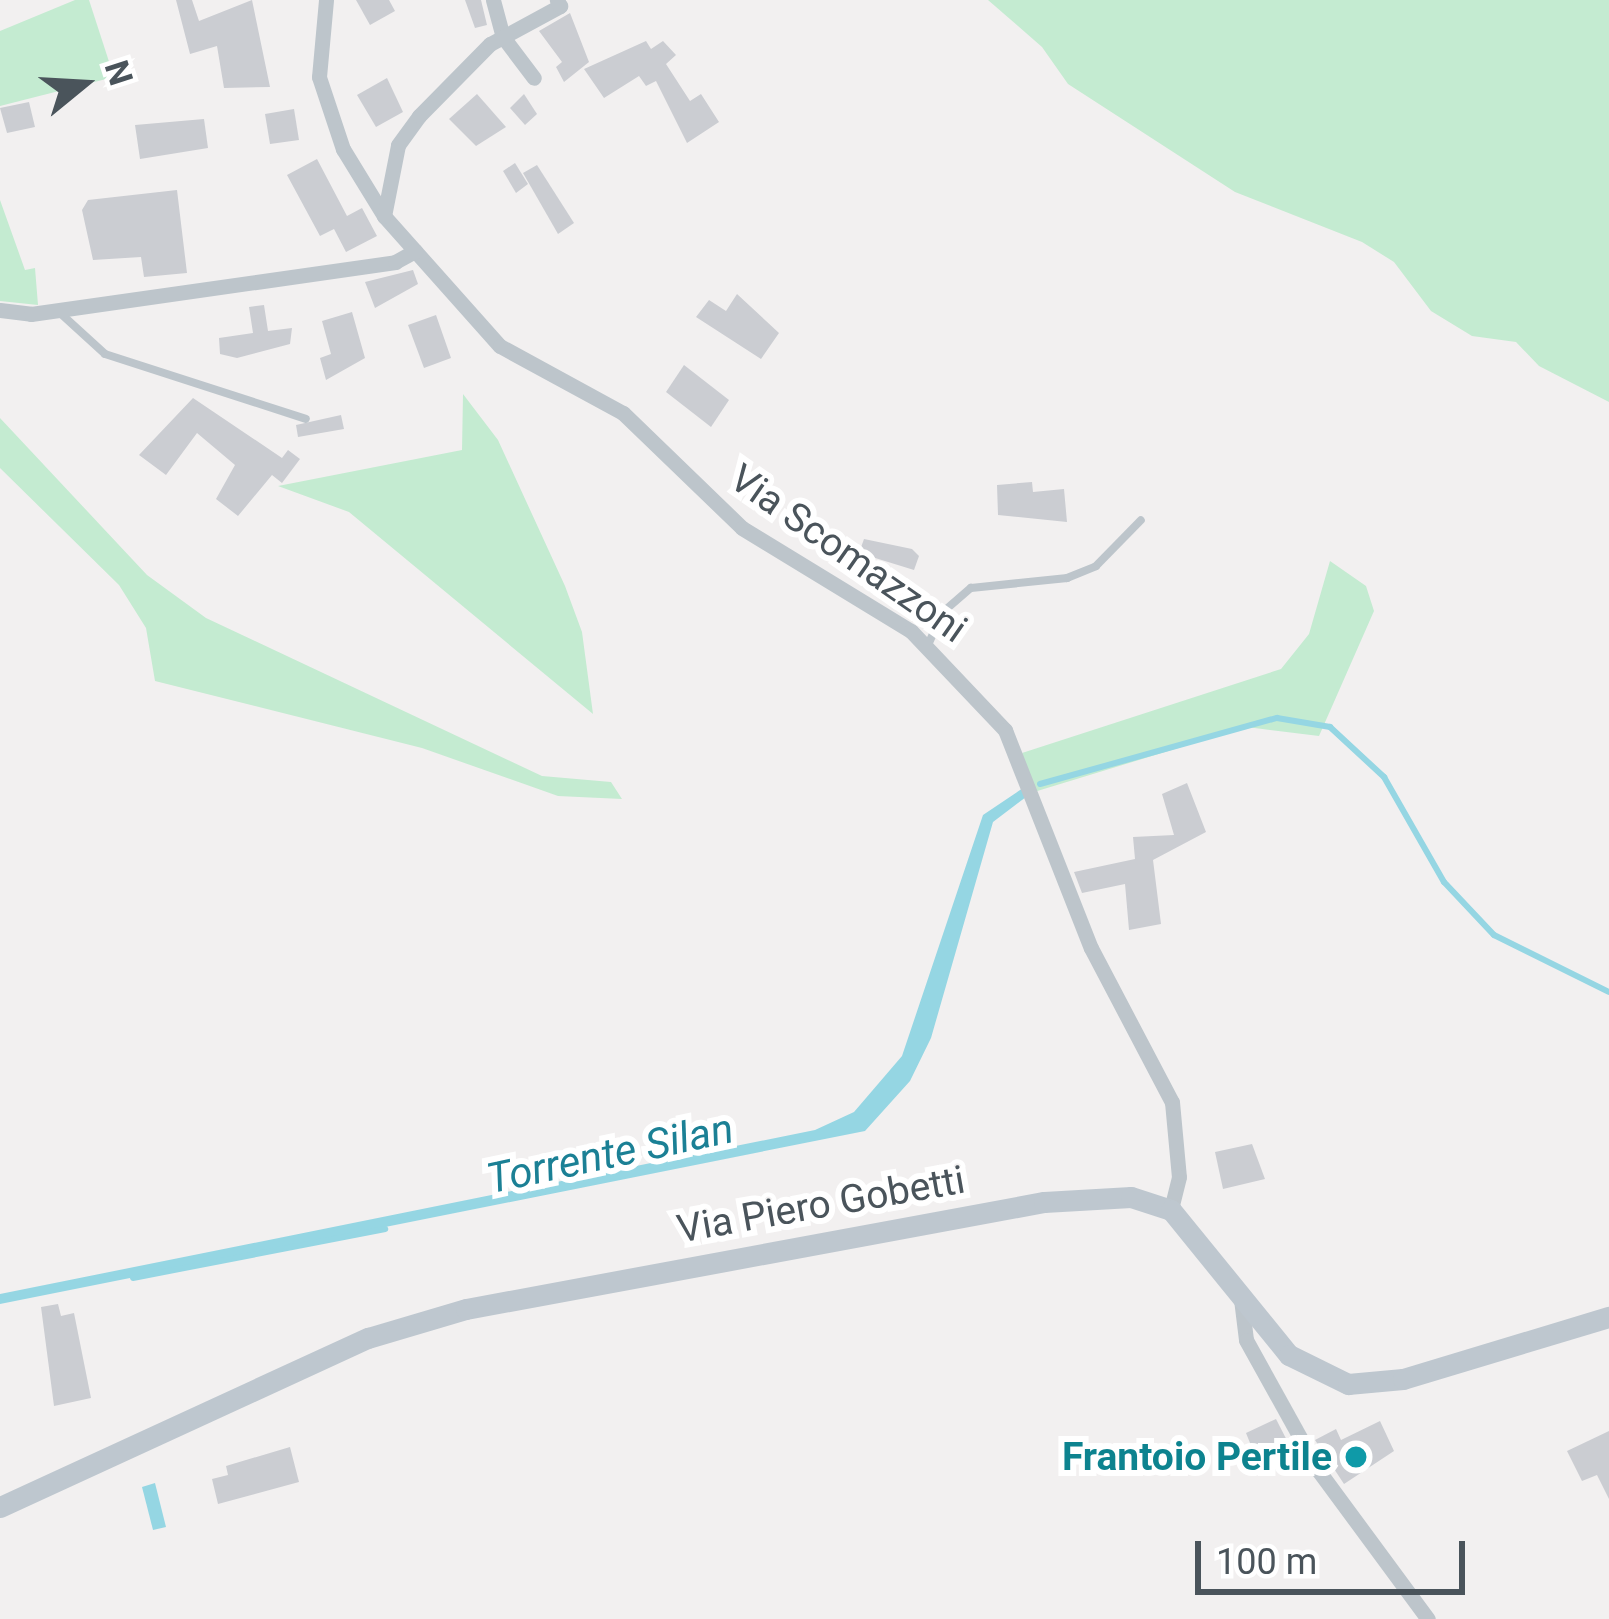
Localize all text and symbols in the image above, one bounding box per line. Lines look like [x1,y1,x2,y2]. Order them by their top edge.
north arrow [24,24,144,144]
text: N [97,56,141,90]
street label: Via Scomazzoni [721,455,975,653]
water label: Torrente Silan [482,1103,738,1205]
street label: Via Piero Gobetti [674,1157,968,1253]
place label: Frantoio Pertile [1062,1434,1332,1480]
marker: Frantoio Pertile [1343,1444,1369,1470]
scale bar [1201,1517,1471,1591]
text: 100 m [1216,1541,1317,1583]

